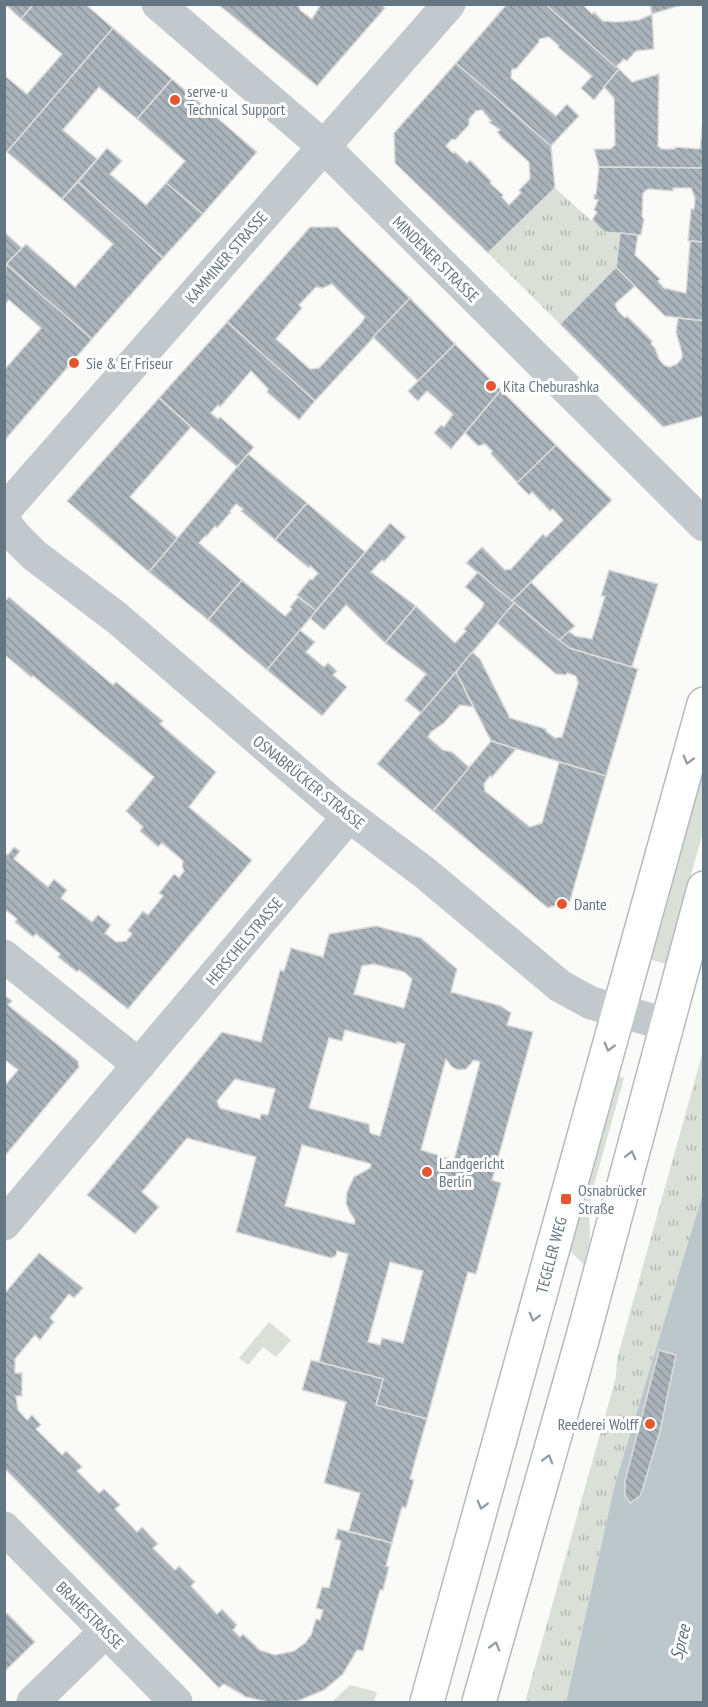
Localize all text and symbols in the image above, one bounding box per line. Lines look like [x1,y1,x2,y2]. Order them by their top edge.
place label: serve-u Technical Support [187,81,286,119]
marker: serve-u Technical Support [168,93,182,107]
street label: KAMMINER STRASSE [181,207,271,307]
street label: MINDENER STRASSE [389,212,483,306]
place label: Sie & Er Friseur [86,353,173,373]
marker: Sie & Er Friseur [67,356,81,370]
place label: Kita Cheburashka [503,376,599,396]
marker: Kita Cheburashka [484,379,498,393]
street label: OSNABRÜCKER STRASSE [249,731,369,833]
one-way arrow [683,754,695,765]
street label: HERSCHELSTRASSE [201,893,287,989]
place label: Dante [574,894,607,914]
marker: Dante [555,897,569,911]
one-way arrow [603,1042,616,1052]
one-way arrow [624,1150,636,1160]
place label: Landgericht Berlin [439,1153,505,1191]
marker: Landgericht Berlin [420,1165,434,1179]
place label: Osnabrücker Straße [578,1180,647,1218]
marker: Osnabrücker Straße [559,1192,573,1206]
street label: TEGELER WEG [531,1214,571,1296]
one-way arrow [529,1312,541,1322]
place label: Reederei Wolff [558,1414,639,1434]
marker: Reederei Wolff [643,1417,657,1431]
one-way arrow [541,1454,554,1464]
one-way arrow [477,1499,489,1510]
street label: BRAHESTRASSE [52,1577,128,1653]
water label: Spree [665,1621,696,1662]
one-way arrow [488,1641,500,1652]

